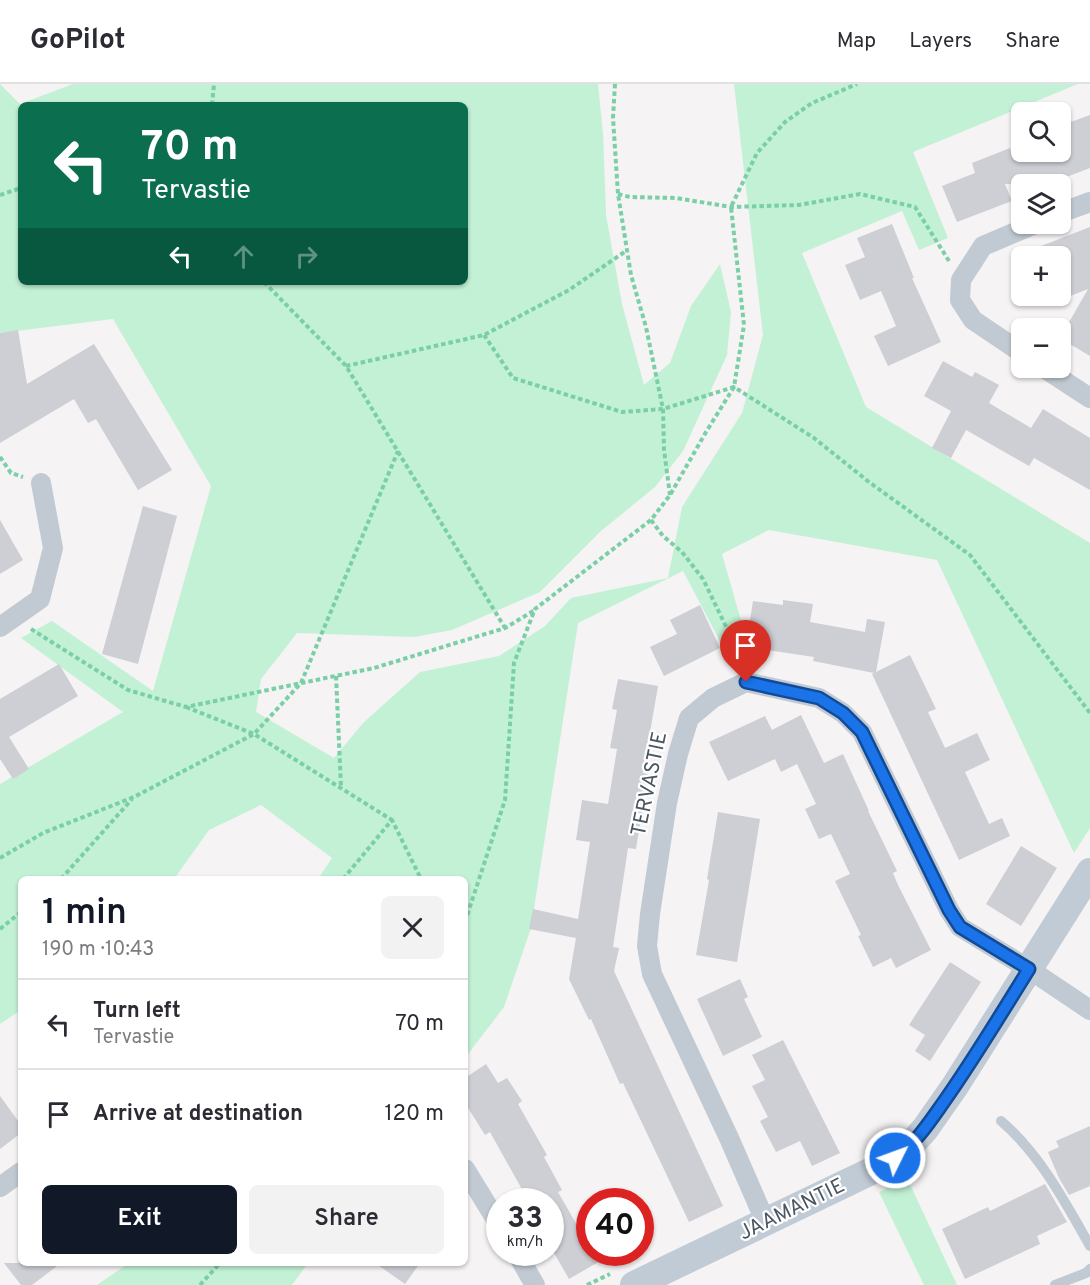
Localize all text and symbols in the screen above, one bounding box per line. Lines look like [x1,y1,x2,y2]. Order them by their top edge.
text: GoPilot [30,23,125,59]
text: Map [837,28,876,55]
text: Layers [909,28,972,55]
text: Share [1005,28,1060,55]
map controls [1011,102,1071,378]
button: search [1011,102,1071,162]
text: 70 m [141,122,239,175]
icon: left [42,126,120,204]
text: Tervastie [141,174,251,208]
button: layers [1011,174,1071,234]
icon: left [164,240,197,273]
icon: ahead [227,240,260,273]
icon: right [290,240,323,273]
button: + [1011,246,1071,306]
button: − [1011,318,1071,378]
pin [720,620,771,682]
icon: arrive [729,629,762,662]
street label: TERVASTIE [626,729,674,839]
text: 1 min [42,891,127,937]
button: close [381,896,444,959]
text: 190 m · 10:43 [42,937,154,963]
text: Turn left [93,998,181,1025]
icon: left [42,1008,75,1041]
text: 70 m [395,1011,444,1038]
text: Tervastie [93,1025,174,1051]
icon: arrive [42,1098,75,1131]
text: Arrive at destination [93,1101,303,1128]
text: 120 m [384,1101,444,1128]
position arrow [863,1126,927,1190]
street label: JAAMANTIE [735,1173,849,1247]
button: Exit [42,1185,237,1254]
button: Share [249,1185,444,1254]
speed limit sign: 40 [576,1188,654,1266]
text: 33 [507,1201,543,1238]
text: km/h [507,1233,543,1252]

